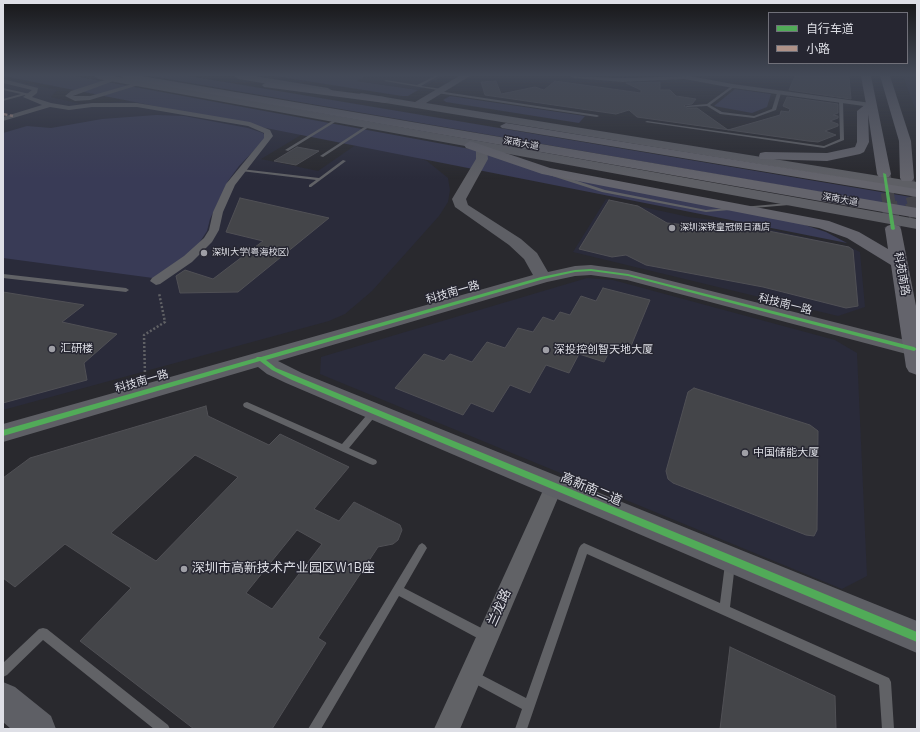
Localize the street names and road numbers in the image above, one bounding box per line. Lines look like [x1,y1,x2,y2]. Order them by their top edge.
street label: 深南大道 [502,136,540,152]
street label: 深南大道 [821,192,859,208]
street label: 科苑南路 [891,251,911,297]
street label: 科技南一路 [425,279,481,307]
street label: 科技南一路 [757,292,813,318]
street label: 科技南一路 [114,368,170,396]
street label: 高新南二道 [558,470,624,510]
street label: 兰龙路 [485,587,515,629]

